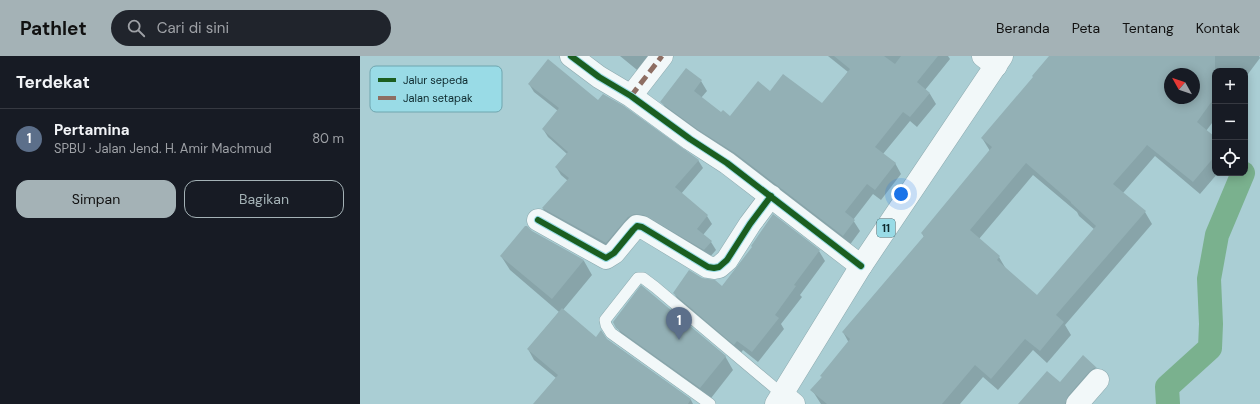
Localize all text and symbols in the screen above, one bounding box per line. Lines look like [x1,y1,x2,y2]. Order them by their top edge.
search box [111,10,391,46]
text: Pathlet [20,16,87,41]
icon: search [125,17,147,39]
text: Cari di sini [157,18,229,38]
text: Beranda [996,19,1050,37]
text: Peta [1072,19,1100,37]
text: Tentang [1122,19,1174,37]
text: Kontak [1196,19,1240,37]
legend [370,66,502,112]
north arrow [1164,68,1200,104]
map controls [1212,68,1248,176]
button: + [1212,68,1248,104]
text: Terdekat [16,71,90,93]
text: Jalur sepeda [403,73,468,87]
text: Jalan setapak [403,91,473,105]
button: − [1212,104,1248,140]
text: Pertamina [54,120,130,140]
text: 1 [27,130,31,147]
text: 80 m [312,130,344,147]
text: SPBU · Jalan Jend. H. Amir Machmud [54,140,272,157]
button: locate [1212,140,1248,176]
button: Simpan [16,180,176,218]
button: Bagikan [184,180,344,218]
your location [891,184,911,204]
road number: 11 [877,219,895,237]
pin: 1 [666,307,692,340]

